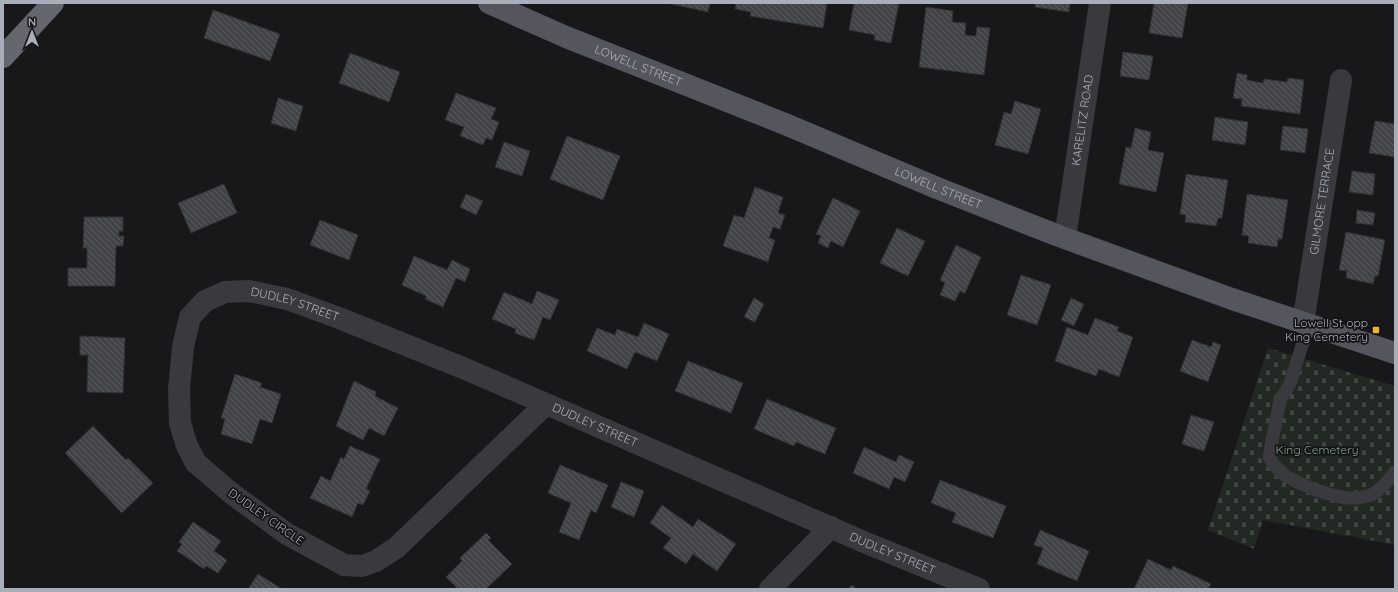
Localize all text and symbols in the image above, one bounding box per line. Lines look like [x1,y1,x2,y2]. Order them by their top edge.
north arrow [12,12,52,52]
text: N [28,15,36,29]
street label: LOWELL STREET [593,41,684,89]
street label: KARELITZ ROAD [1068,73,1096,167]
street label: GILMORE TERRACE [1306,147,1337,256]
street label: LOWELL STREET [893,163,984,212]
street label: DUDLEY STREET [249,284,341,324]
place label: Lowell St opp King Cemetery [1285,315,1368,344]
marker: Lowell St opp King Cemetery [1371,325,1381,335]
street label: DUDLEY STREET [550,400,640,450]
park label: King Cemetery [1276,442,1358,457]
street label: DUDLEY CIRCLE [226,485,307,548]
street label: DUDLEY STREET [847,529,938,578]

